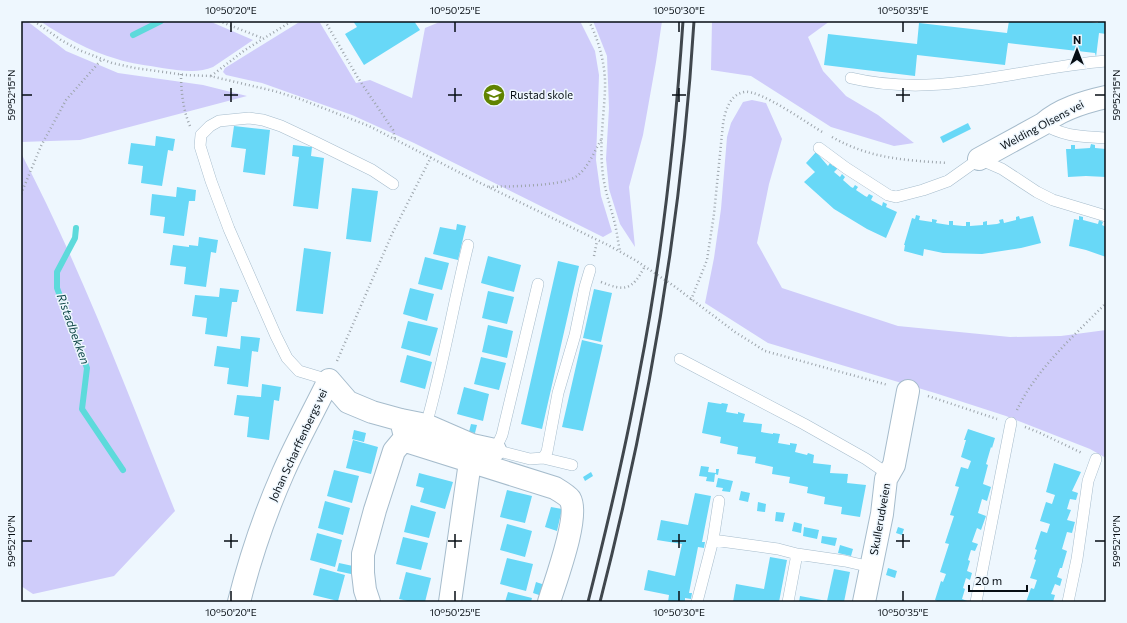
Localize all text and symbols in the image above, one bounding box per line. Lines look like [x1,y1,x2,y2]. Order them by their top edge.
text: 10°50'20"E [205,4,257,16]
text: 10°50'25"E [430,4,480,16]
text: 10°50'30"E [653,4,705,16]
text: 10°50'35"E [878,4,928,16]
north arrow [1057,30,1097,70]
text: N [1073,33,1081,46]
text: 59°52'15"N [5,69,17,121]
text: 59°52'15"N [1110,69,1122,121]
school or university icon: Rustad skole [481,82,507,108]
place label: Rustad skole [510,88,573,101]
street label: Welding Olsens vei [998,97,1086,152]
water label: Ristadbekken [55,291,93,366]
street label: Johan Scharffenbergs vei [266,386,330,504]
street label: Skullerudveien [867,482,892,556]
text: 59°52'10"N [5,515,17,567]
text: 59°52'10"N [1110,515,1122,567]
scale bar [969,567,1027,593]
text: 20 m [975,573,1002,587]
text: 10°50'20"E [205,606,257,618]
text: 10°50'25"E [430,606,480,618]
text: 10°50'30"E [653,606,705,618]
text: 10°50'35"E [878,606,928,618]

